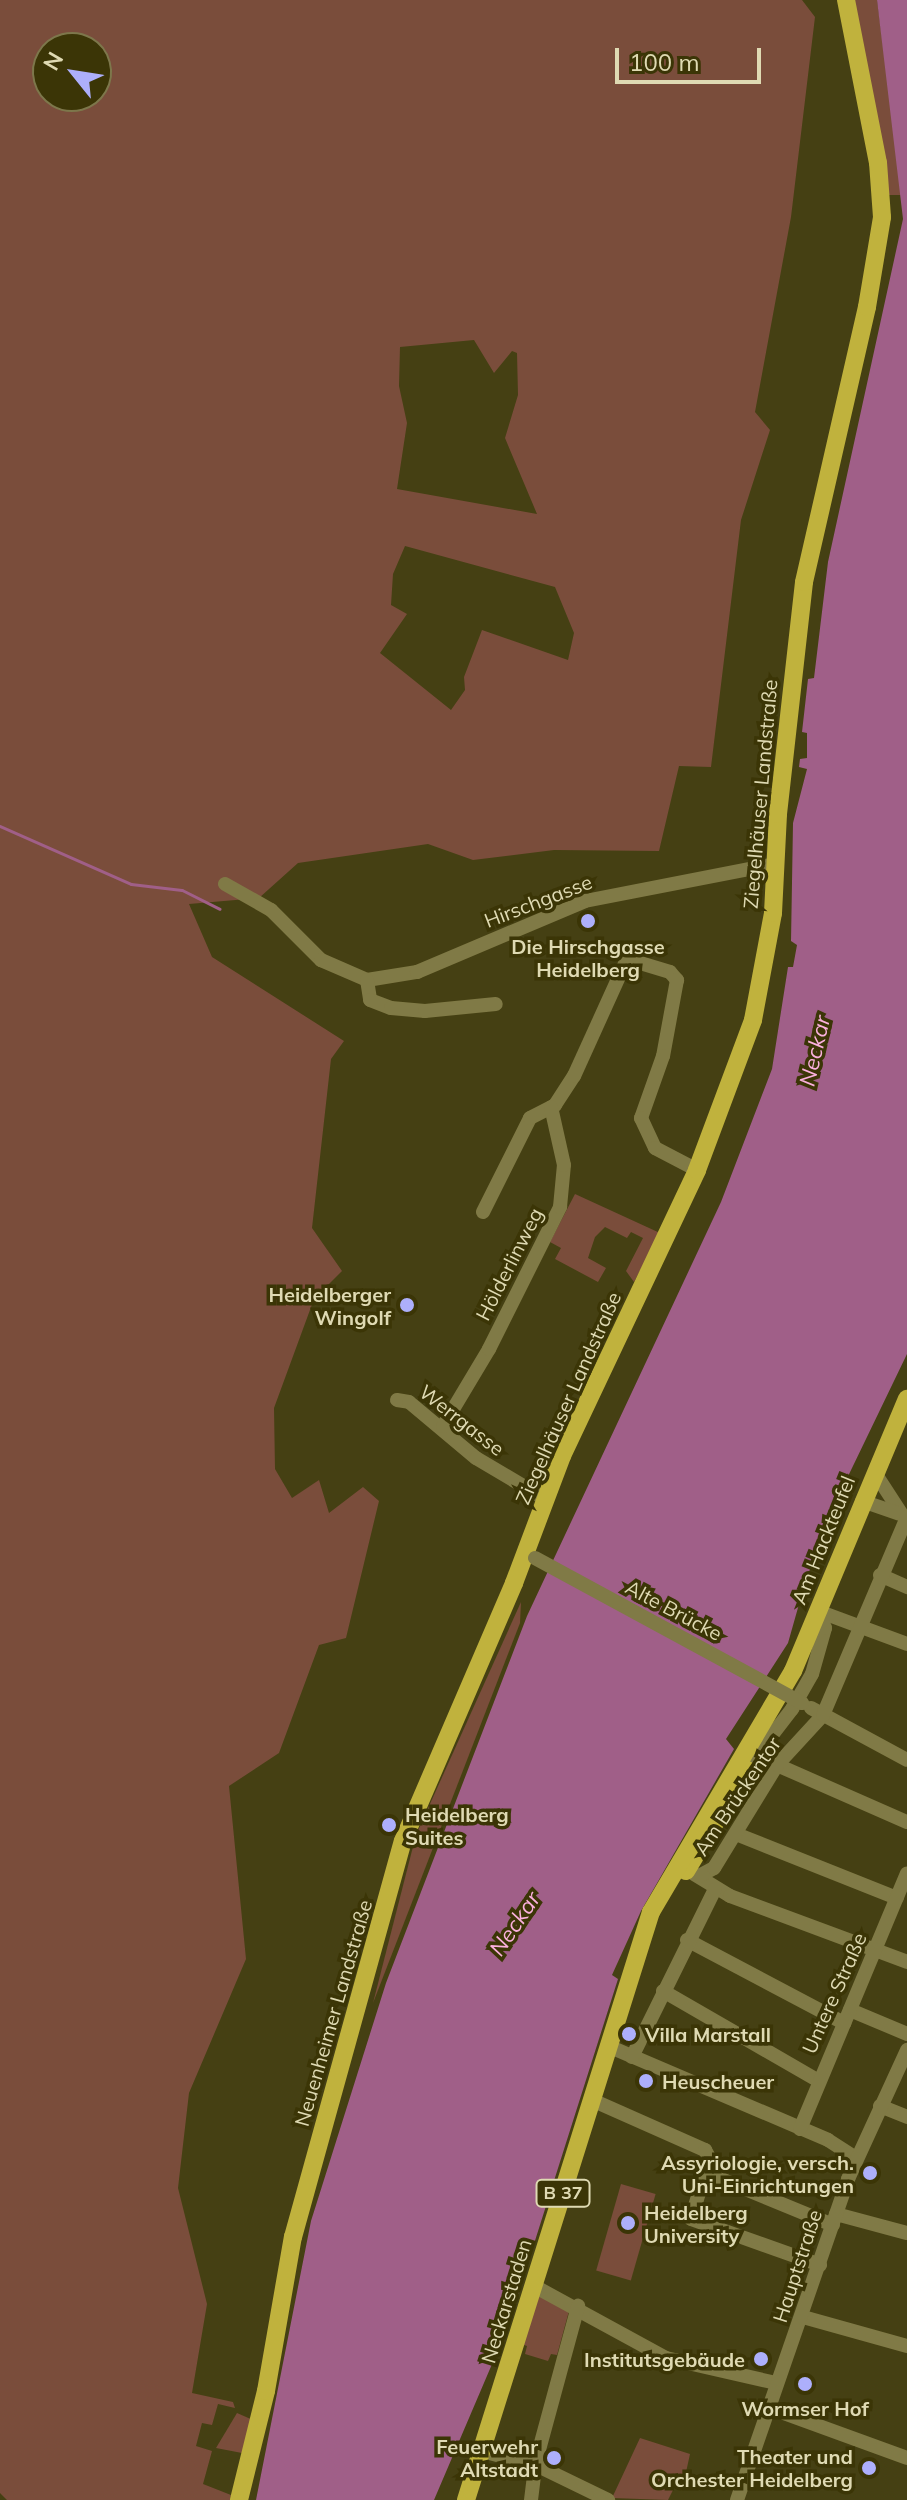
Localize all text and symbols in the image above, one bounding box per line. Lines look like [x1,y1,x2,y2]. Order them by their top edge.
north arrow [32,32,112,112]
scale bar [619,32,765,82]
text: N [37,47,69,75]
text: 100 m [629,47,700,77]
street label: Ziegelhäuser Landstraße [738,678,782,910]
street label: Hirschgasse [481,869,595,933]
marker: Die Hirschgasse Heidelberg [579,912,597,930]
place label: Die Hirschgasse Heidelberg [511,934,665,981]
water label: Neckar [794,1013,836,1089]
street label: Hölderlinweg [470,1204,548,1324]
place label: Heidelberger Wingolf [268,1282,391,1329]
street label: Ziegelhäuser Landstraße [510,1288,626,1508]
marker: Heidelberger Wingolf [398,1296,416,1314]
street label: Werrgasse [415,1379,509,1461]
street label: Am Hackteufel [786,1472,860,1608]
street label: Alte Brücke [622,1575,726,1645]
street label: Am Brückentor [688,1732,786,1860]
place label: Heidelberg Suites [405,1802,509,1849]
marker: Heidelberg Suites [380,1816,398,1834]
water label: Neckar [484,1887,546,1961]
street label: Neuenheimer Landstraße [289,1897,377,2129]
street label: Untere Straße [797,1929,871,2057]
place label: Villa Marstall [645,2022,771,2046]
marker: Villa Marstall [620,2025,638,2043]
place label: Heuscheuer [662,2069,774,2093]
marker: Heuscheuer [637,2072,655,2090]
place label: Assyriologie, versch. Uni-Einrichtungen [661,2150,854,2197]
marker: Assyriologie, versch. Uni-Einrichtungen [861,2164,879,2182]
road number: B 37 [535,2179,591,2207]
place label: Heidelberg University [644,2200,748,2247]
street label: Hauptstraße [767,2207,827,2325]
marker: Heidelberg University [619,2214,637,2232]
street label: Neckarstaden [476,2236,536,2366]
place label: Institutsgebäude [584,2347,745,2371]
marker: Institutsgebäude [752,2350,770,2368]
marker: Wormser Hof [796,2375,814,2393]
place label: Wormser Hof [741,2396,869,2420]
place label: Feuerwehr Altstadt [436,2434,538,2481]
place label: Theater und Orchester Heidelberg [651,2444,853,2491]
marker: Feuerwehr Altstadt [545,2449,563,2467]
marker: Theater und Orchester Heidelberg [860,2459,878,2477]

